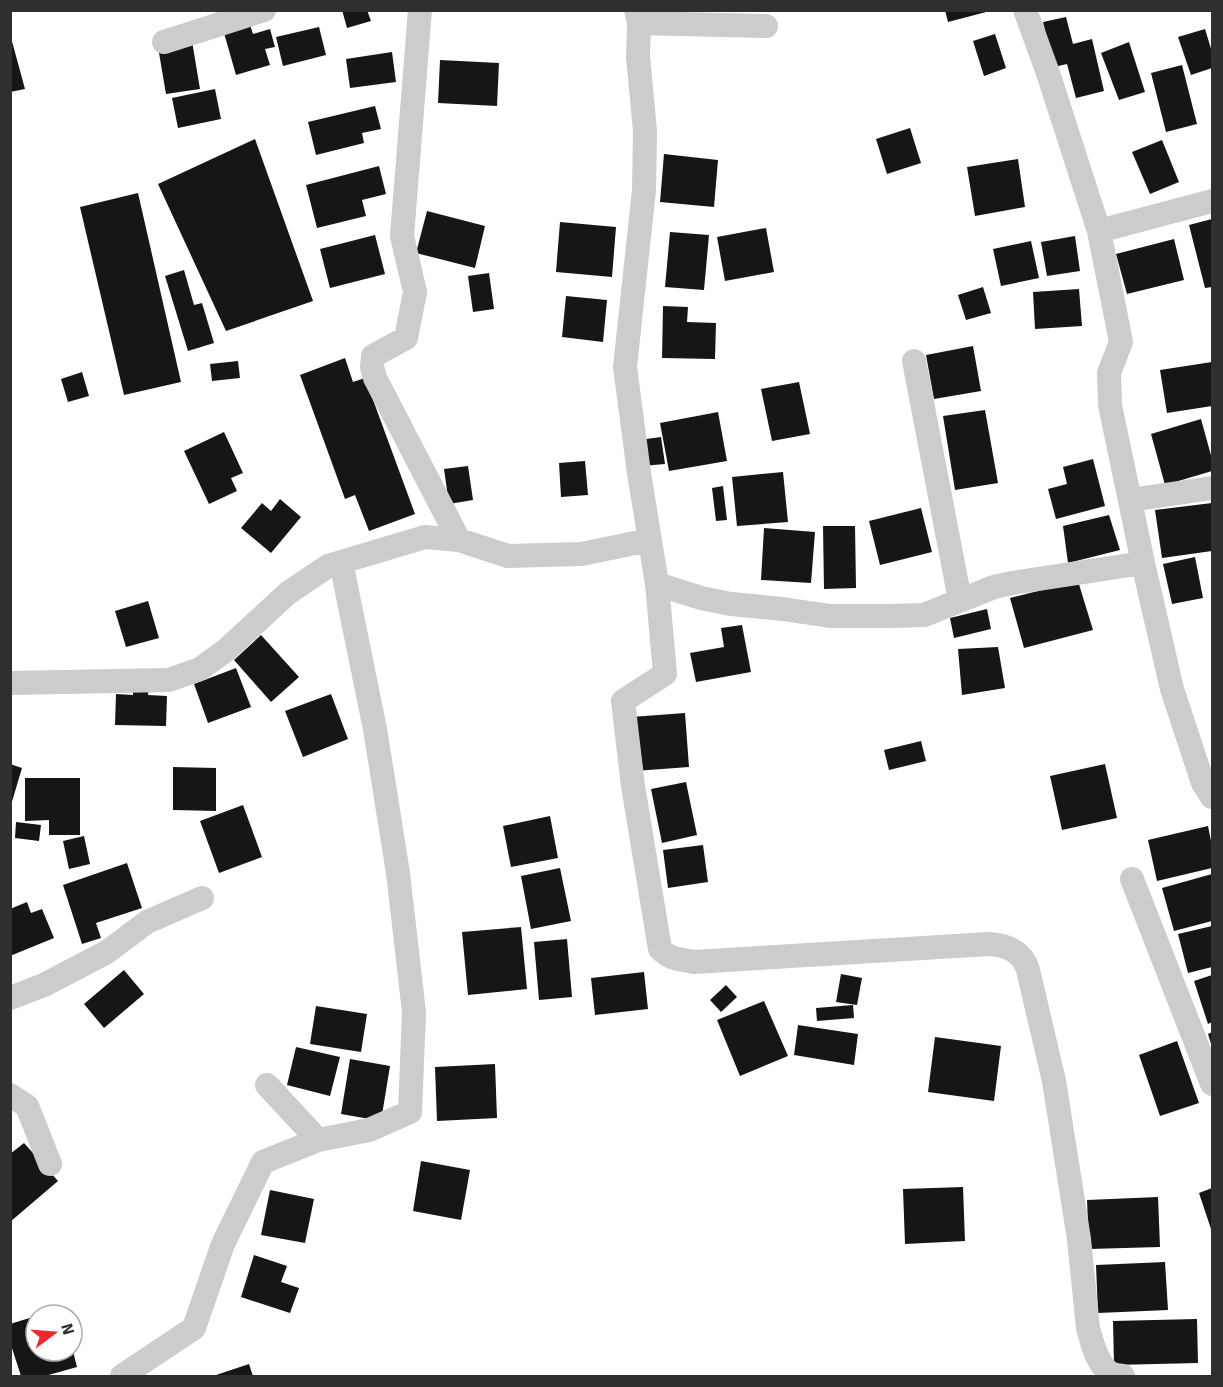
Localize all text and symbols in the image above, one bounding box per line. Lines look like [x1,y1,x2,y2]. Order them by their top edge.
north arrow [24,1303,84,1363]
text: N [56,1321,79,1337]

